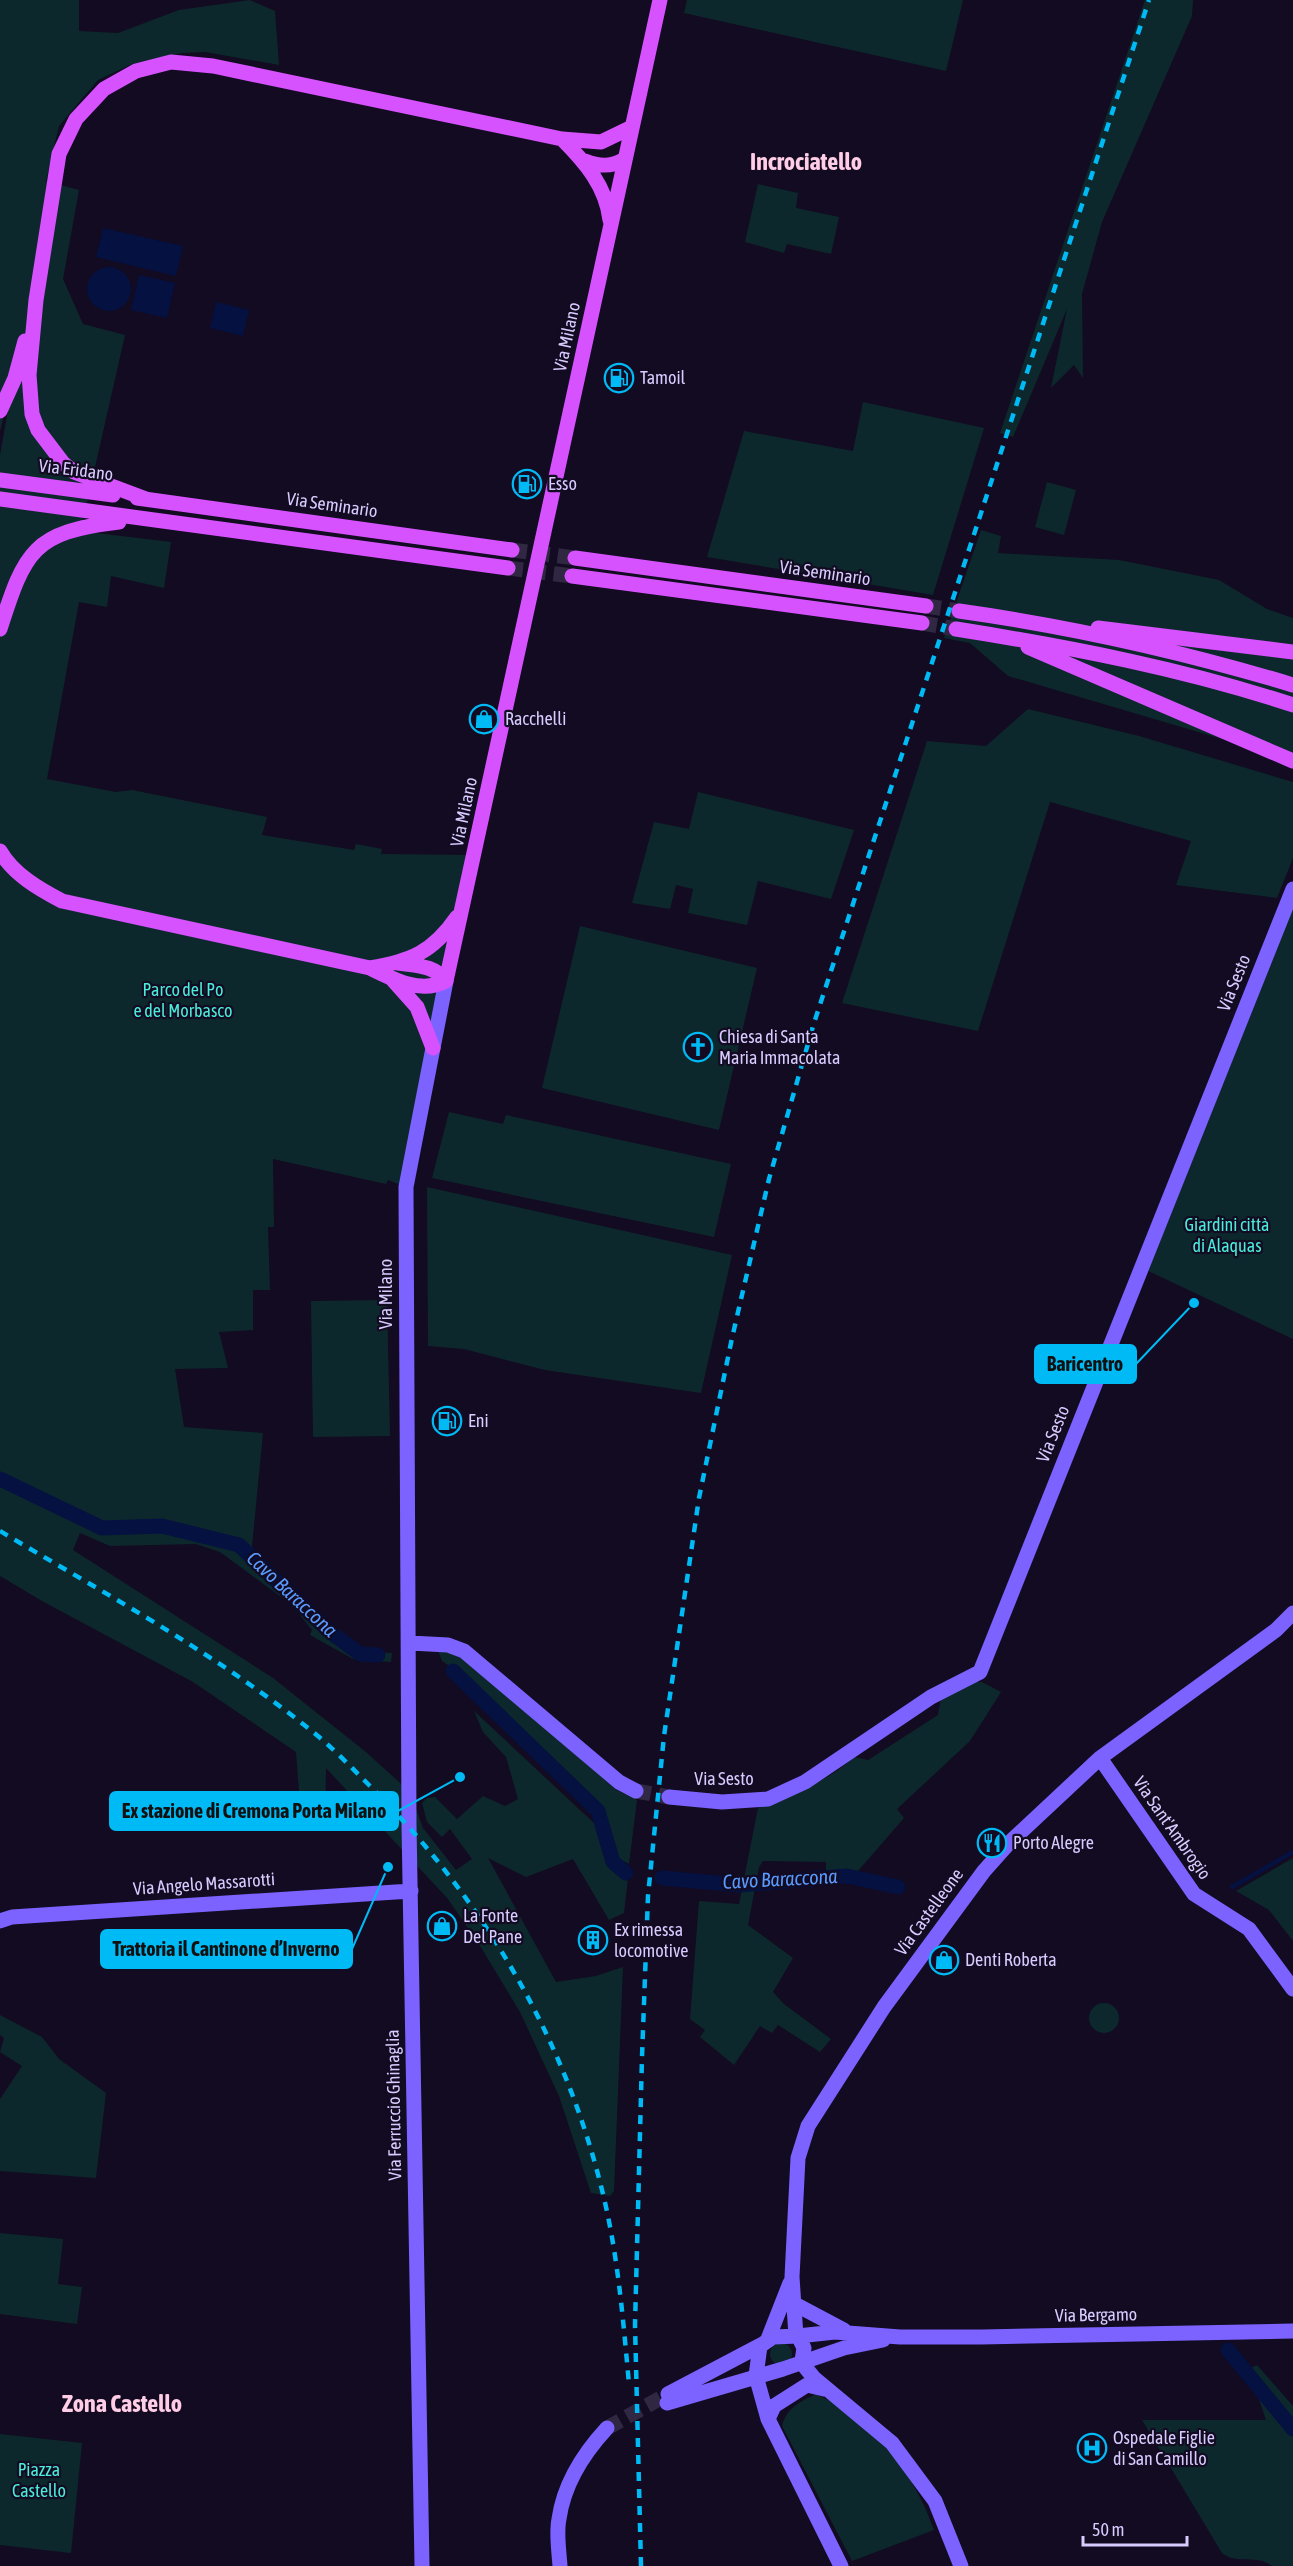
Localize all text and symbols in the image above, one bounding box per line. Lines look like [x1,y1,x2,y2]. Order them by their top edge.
district label: Incrociatello [750,148,862,175]
street label: Via Milano [549,300,584,373]
fuel station icon: Tamoil [603,362,635,394]
place label: Tamoil [640,367,686,388]
street label: Via Eridano [38,455,115,484]
fuel station icon: Esso [511,468,543,500]
place label: Esso [548,473,577,494]
street label: Via Seminario [285,488,379,521]
street label: Via Seminario [778,556,872,589]
shop icon: Racchelli [468,703,500,735]
place label: Racchelli [505,708,566,729]
street label: Via Milano [446,775,481,848]
street label: Via Sesto [1213,951,1254,1014]
park label: Parco del Po e del Morbasco [134,979,232,1021]
place label: Chiesa di Santa Maria Immacolata [719,1026,840,1068]
church icon: Chiesa di Santa Maria Immacolata [682,1031,714,1063]
park label: Giardini città di Alaquas [1185,1214,1269,1256]
street label: Via Milano [375,1259,396,1329]
callout: Baricentro [1035,1345,1136,1383]
text: Baricentro [1047,1352,1123,1375]
street label: Via Sesto [1032,1402,1073,1465]
fuel station icon: Eni [431,1405,463,1437]
place label: Eni [468,1410,489,1431]
water label: Cavo Baraccona [242,1546,342,1641]
street label: Via Sesto [694,1768,754,1789]
street label: Via Sant'Ambrogio [1129,1772,1216,1883]
callout: Ex stazione di Cremona Porta Milano [110,1792,398,1830]
text: Ex stazione di Cremona Porta Milano [122,1799,386,1822]
restaurant icon: Porto Alegre [976,1827,1008,1859]
place label: Porto Alegre [1013,1832,1094,1853]
water label: Cavo Baraccona [722,1864,838,1893]
street label: Via Castelleone [890,1864,967,1959]
street label: Via Angelo Massarotti [132,1868,276,1899]
place label: La Fonte Del Pane [463,1905,522,1947]
shop icon: La Fonte Del Pane [426,1910,458,1942]
place label: Ex rimessa locomotive [614,1919,688,1961]
building icon: Ex rimessa locomotive [577,1924,609,1956]
callout: Trattoria il Cantinone d’Inverno [101,1930,352,1968]
text: Trattoria il Cantinone d’Inverno [112,1937,340,1960]
shop icon: Denti Roberta [928,1944,960,1976]
place label: Denti Roberta [965,1949,1057,1970]
street label: Via Ferruccio Ghinaglia [382,2029,405,2181]
street label: Via Bergamo [1055,2303,1137,2326]
district label: Zona Castello [62,2390,182,2417]
place label: Ospedale Figlie di San Camillo [1113,2427,1215,2469]
hospital icon: Ospedale Figlie di San Camillo [1076,2432,1108,2464]
park label: Piazza Castello [12,2459,66,2501]
scale bar [1083,2509,1186,2547]
text: 50 m [1092,2519,1124,2540]

